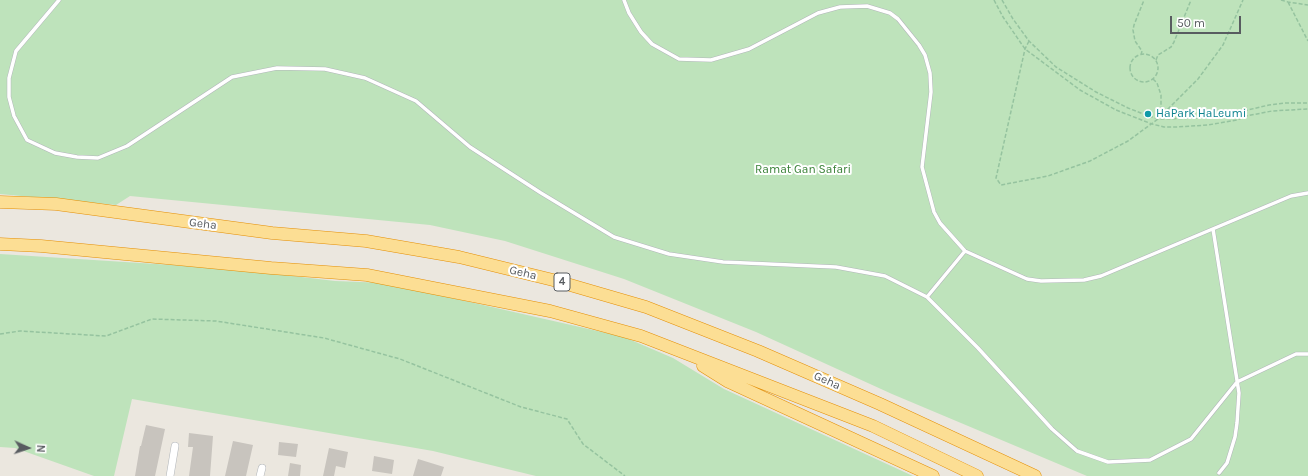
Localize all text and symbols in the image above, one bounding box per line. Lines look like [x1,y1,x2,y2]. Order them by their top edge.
scale bar [1172,8,1243,34]
text: 50 m [1177,16,1205,30]
place label: HaPark HaLeumi [1156,107,1246,121]
marker: HaPark HaLeumi [1143,109,1153,119]
park label: Ramat Gan Safari [755,163,851,177]
street label: Geha [188,215,218,233]
street label: Geha [508,263,538,283]
road number: 4 [554,273,570,291]
street label: Geha [811,369,843,393]
north arrow [8,428,48,468]
text: N [34,444,47,453]

